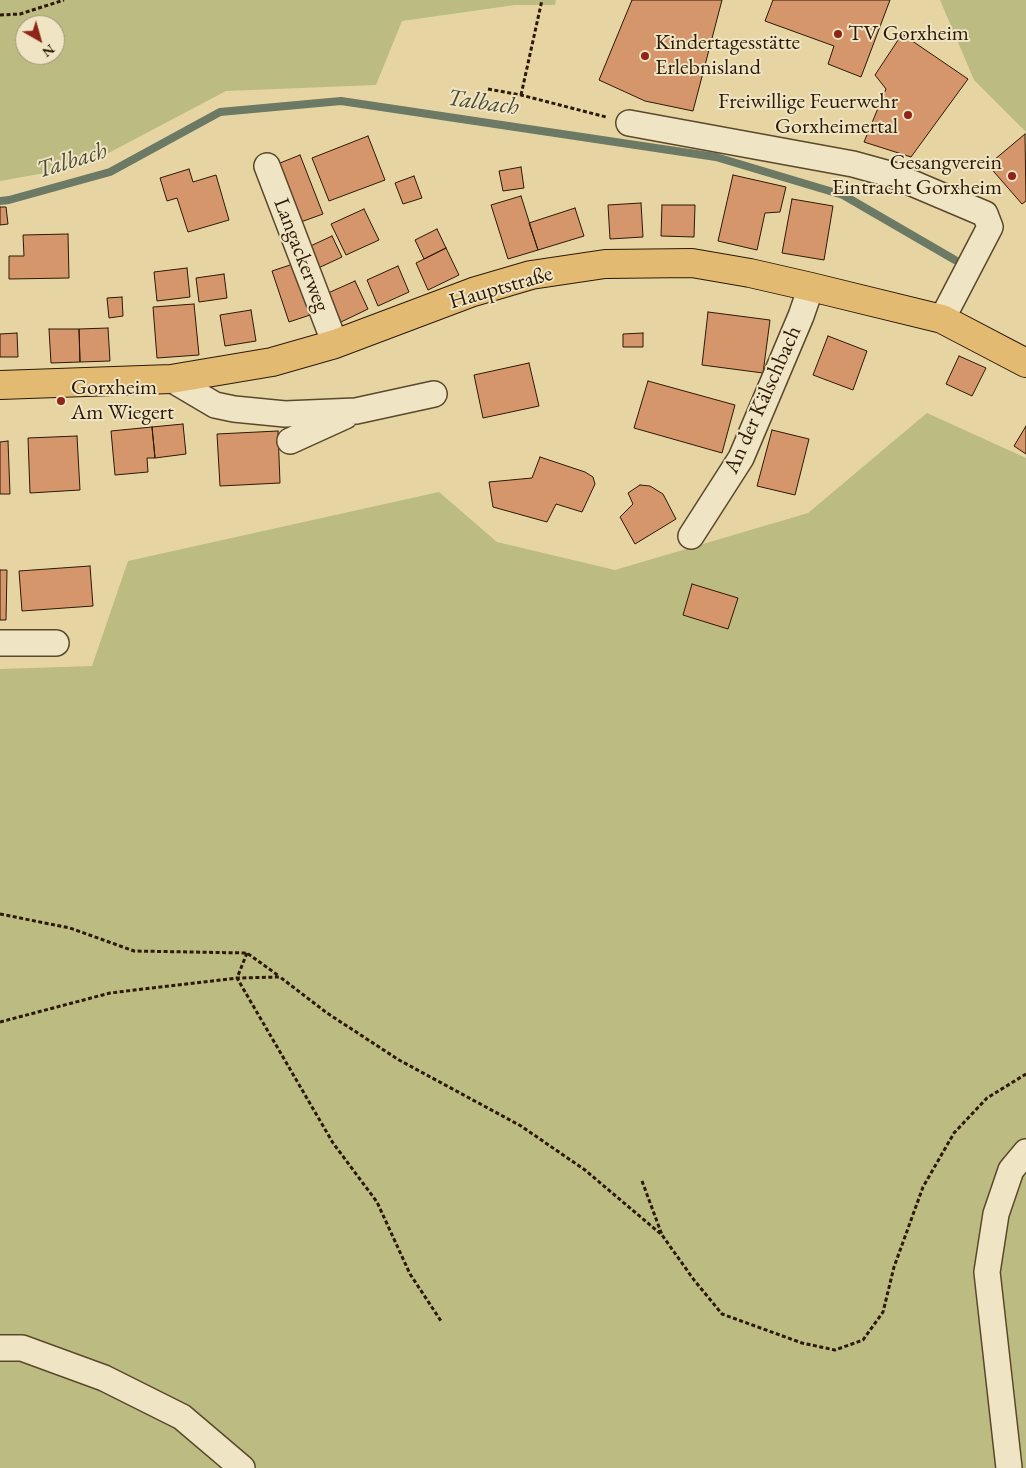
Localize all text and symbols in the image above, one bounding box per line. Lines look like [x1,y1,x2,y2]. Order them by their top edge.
north arrow [15,15,65,65]
place label: TV Gorxheim [848,21,969,47]
marker: TV Gorxheim [832,28,844,40]
place label: Kindertagesstätte Erlebnisland [655,30,800,81]
text: N [39,40,59,62]
marker: Kindertagesstätte Erlebnisland [639,50,651,62]
water label: Talbach [445,84,521,122]
place label: Freiwillige Feuerwehr Gorxheimertal [718,89,898,140]
marker: Freiwillige Feuerwehr Gorxheimertal [902,109,914,121]
water label: Talbach [33,137,111,185]
place label: Gesangverein Eintracht Gorxheim [832,150,1002,202]
marker: Gesangverein Eintracht Gorxheim [1006,170,1018,182]
street label: Langackerweg [267,195,335,315]
street label: Hauptstraße [446,261,556,315]
street label: An der Kälschbach [719,322,807,478]
place label: Gorxheim Am Wiegert [71,375,174,426]
marker: Gorxheim Am Wiegert [55,395,67,407]

